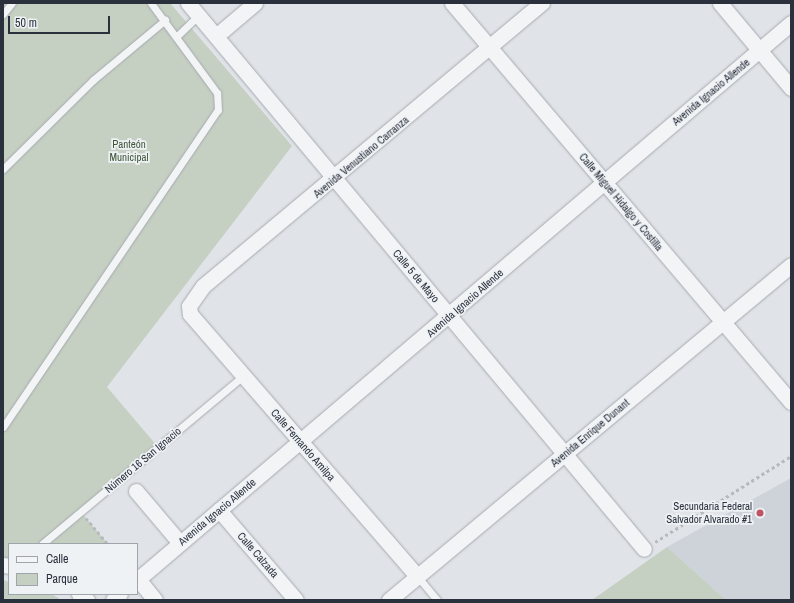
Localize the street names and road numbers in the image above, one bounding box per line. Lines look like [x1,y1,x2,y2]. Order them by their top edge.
street label: Avenida Ignacio Allende [669,56,753,128]
street label: Avenida Venustiano Carranza [311,113,411,201]
street label: Calle Miguel Hidalgo y Costilla [576,151,666,253]
street label: Calle 5 de Mayo [390,247,442,305]
street label: Avenida Ignacio Allende [424,266,506,340]
street label: Avenida Enrique Dunant [548,396,632,470]
street label: Calle Fernando Amilpa [268,406,338,484]
street label: Número 16 San Ignacio [102,424,184,496]
street label: Avenida Ignacio Allende [175,476,259,548]
street label: Calle Calzada [235,529,281,581]

